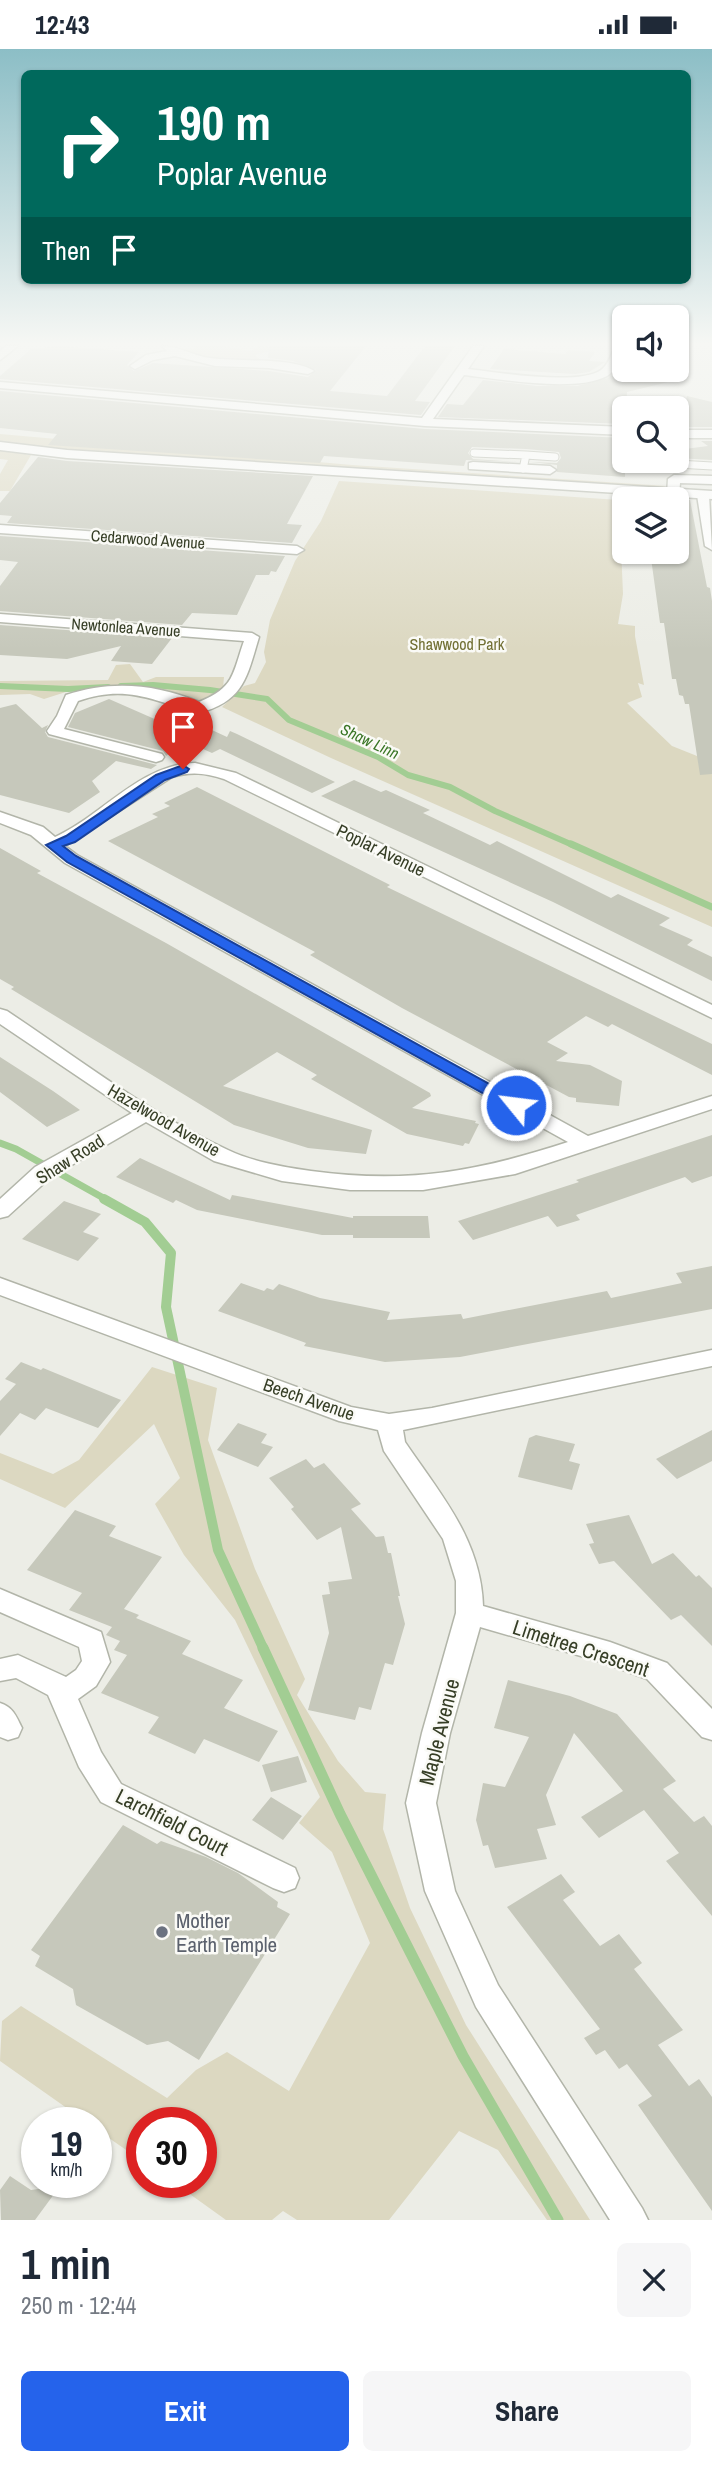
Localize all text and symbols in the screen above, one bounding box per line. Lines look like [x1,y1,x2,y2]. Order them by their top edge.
text: 12:43 [35,7,90,42]
text: 190 m [157,89,271,155]
icon: right [42,98,133,189]
text: Poplar Avenue [157,152,327,195]
icon: arrive [105,231,143,269]
text: Then [42,233,91,268]
map controls [612,305,689,564]
button: sound [612,305,689,382]
button: search [612,396,689,473]
button: layers [612,487,689,564]
street label: Cedarwood Avenue [90,524,206,554]
street label: Newtonlea Avenue [71,612,181,642]
park label: Shawwood Park [410,633,505,655]
pin [153,697,213,769]
icon: arrive [164,708,202,746]
water label: Shaw Linn [337,718,403,764]
street label: Poplar Avenue [332,818,430,882]
position arrow [479,1068,553,1142]
street label: Hazelwood Avenue [103,1078,225,1162]
street label: Shaw Road [31,1128,109,1190]
street label: Beech Avenue [260,1372,358,1426]
street label: Limetree Crescent [509,1612,653,1684]
street label: Maple Avenue [412,1676,466,1788]
street label: Larchfield Court [111,1781,233,1863]
place label: Mother Earth Temple [176,1906,277,1959]
marker: Mother Earth Temple [154,1924,170,1940]
speed limit sign: 30 [126,2107,217,2198]
text: 19 [51,2120,82,2167]
text: km/h [51,2157,83,2182]
text: 1 min [21,2236,111,2292]
button: close [617,2243,691,2317]
text: 250 m · 12:44 [21,2290,136,2321]
button: Exit [21,2371,349,2451]
button: Share [363,2371,691,2451]

